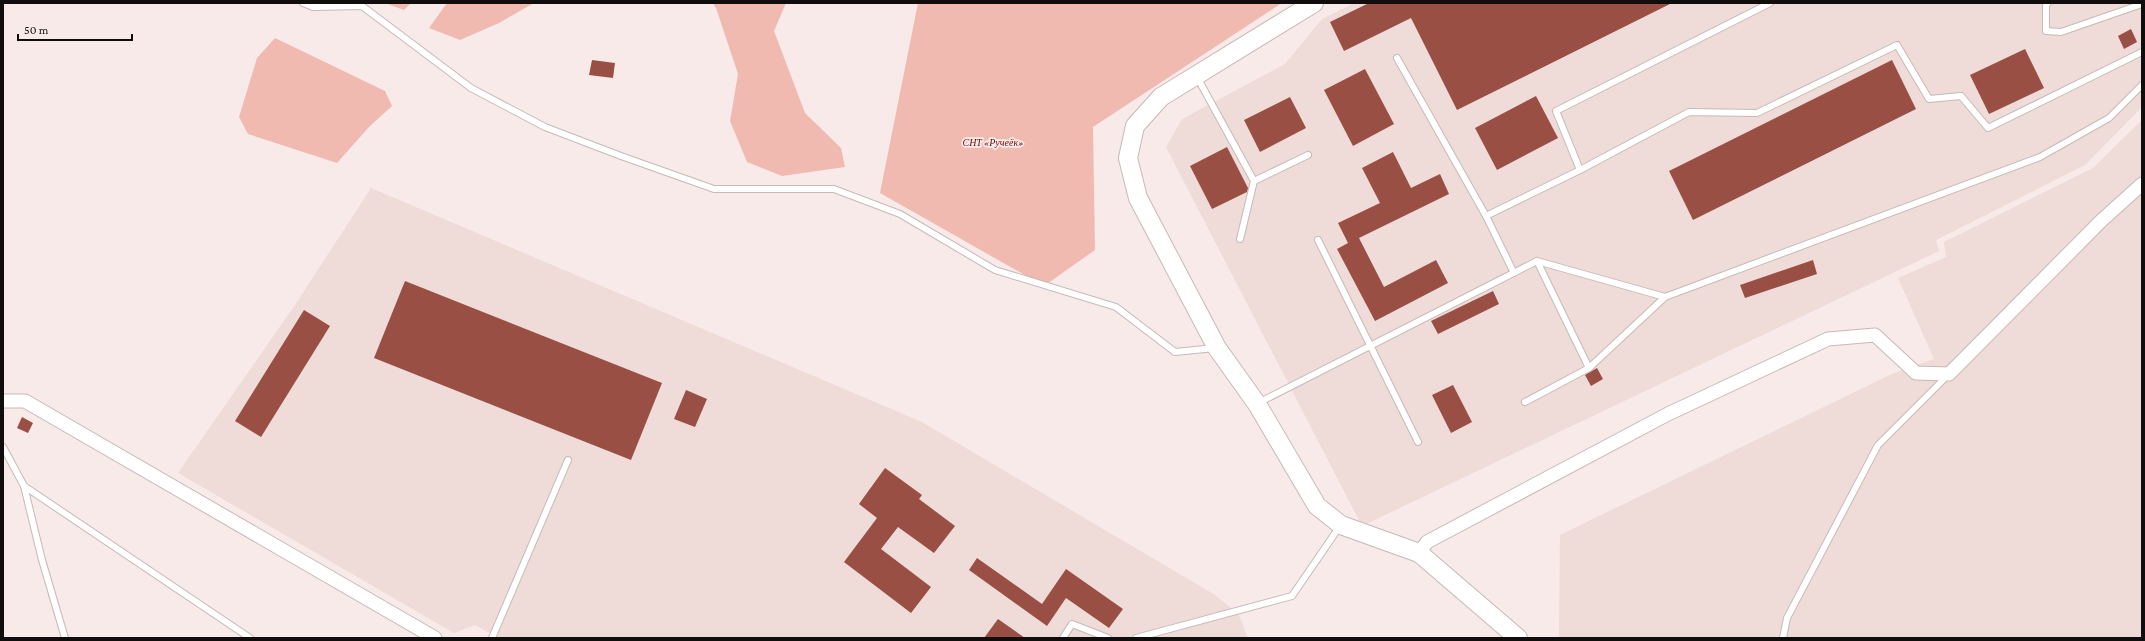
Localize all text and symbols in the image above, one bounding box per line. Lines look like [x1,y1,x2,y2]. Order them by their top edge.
scale bar [18,16,132,42]
text: 50 m [24,23,49,37]
park label: СНТ «Ручеёк» [962,137,1024,148]

